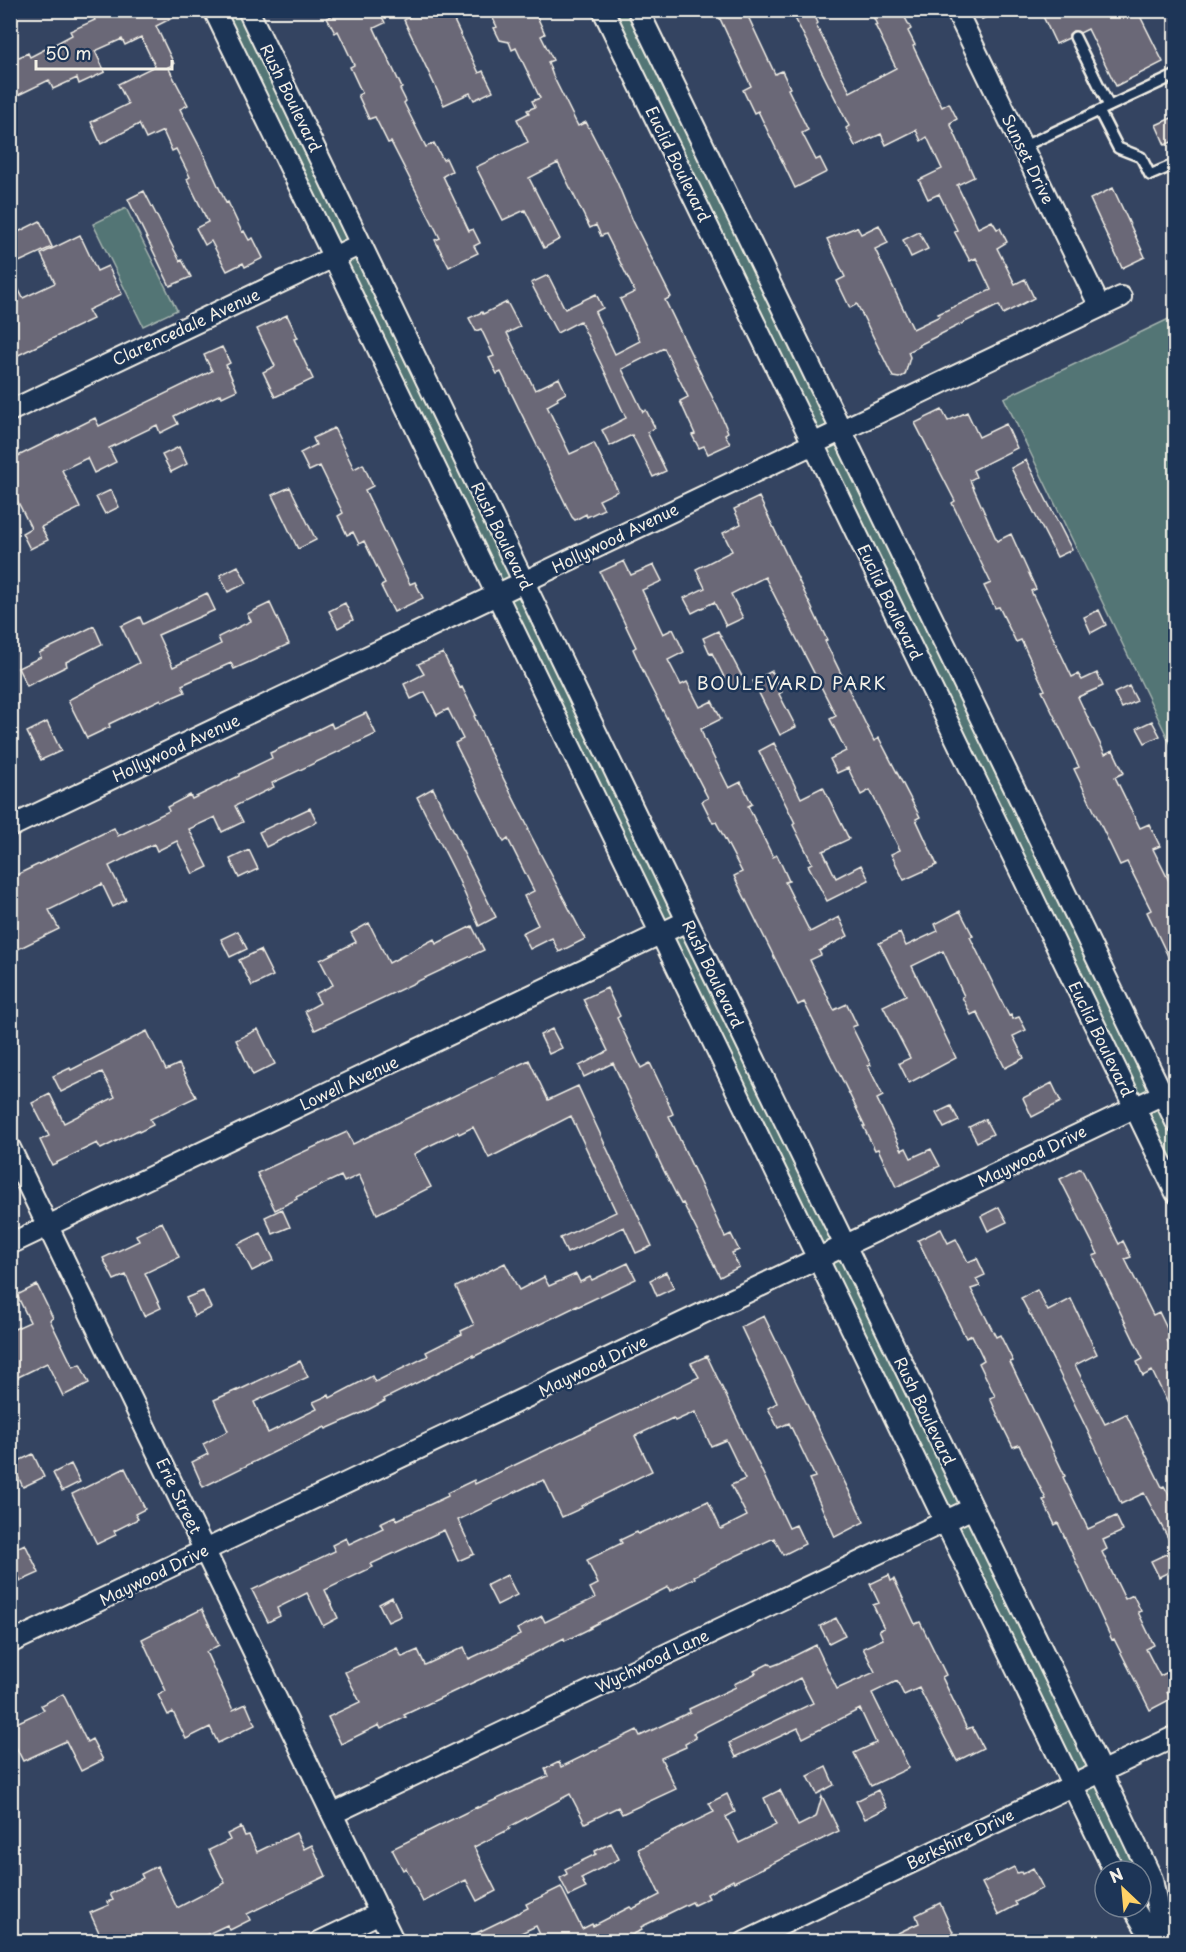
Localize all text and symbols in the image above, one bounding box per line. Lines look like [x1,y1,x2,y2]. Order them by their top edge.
scale bar [36,33,172,71]
text: 50 m [45,39,92,66]
street label: Rush Boulevard [255,40,329,156]
street label: Euclid Boulevard [641,102,717,226]
street label: Sunset Drive [997,109,1061,208]
street label: Clarencedale Avenue [108,281,263,371]
street label: Rush Boulevard [466,478,540,594]
street label: Hollywood Avenue [547,496,682,578]
street label: Euclid Boulevard [853,540,929,664]
district label: BOULEVARD PARK [697,669,887,696]
street label: Hollywood Avenue [108,707,244,787]
street label: Rush Boulevard [677,916,751,1032]
street label: Euclid Boulevard [1064,977,1140,1101]
street label: Lowell Avenue [295,1049,402,1115]
street label: Maywood Drive [973,1118,1090,1192]
street label: Maywood Drive [534,1328,651,1402]
street label: Rush Boulevard [889,1353,963,1469]
street label: Erie Street [151,1454,209,1538]
street label: Maywood Drive [95,1537,212,1611]
street label: Wychwood Lane [591,1622,712,1698]
street label: Berkshire Drive [902,1802,1018,1875]
north arrow [1093,1859,1153,1919]
text: N [1105,1861,1127,1888]

